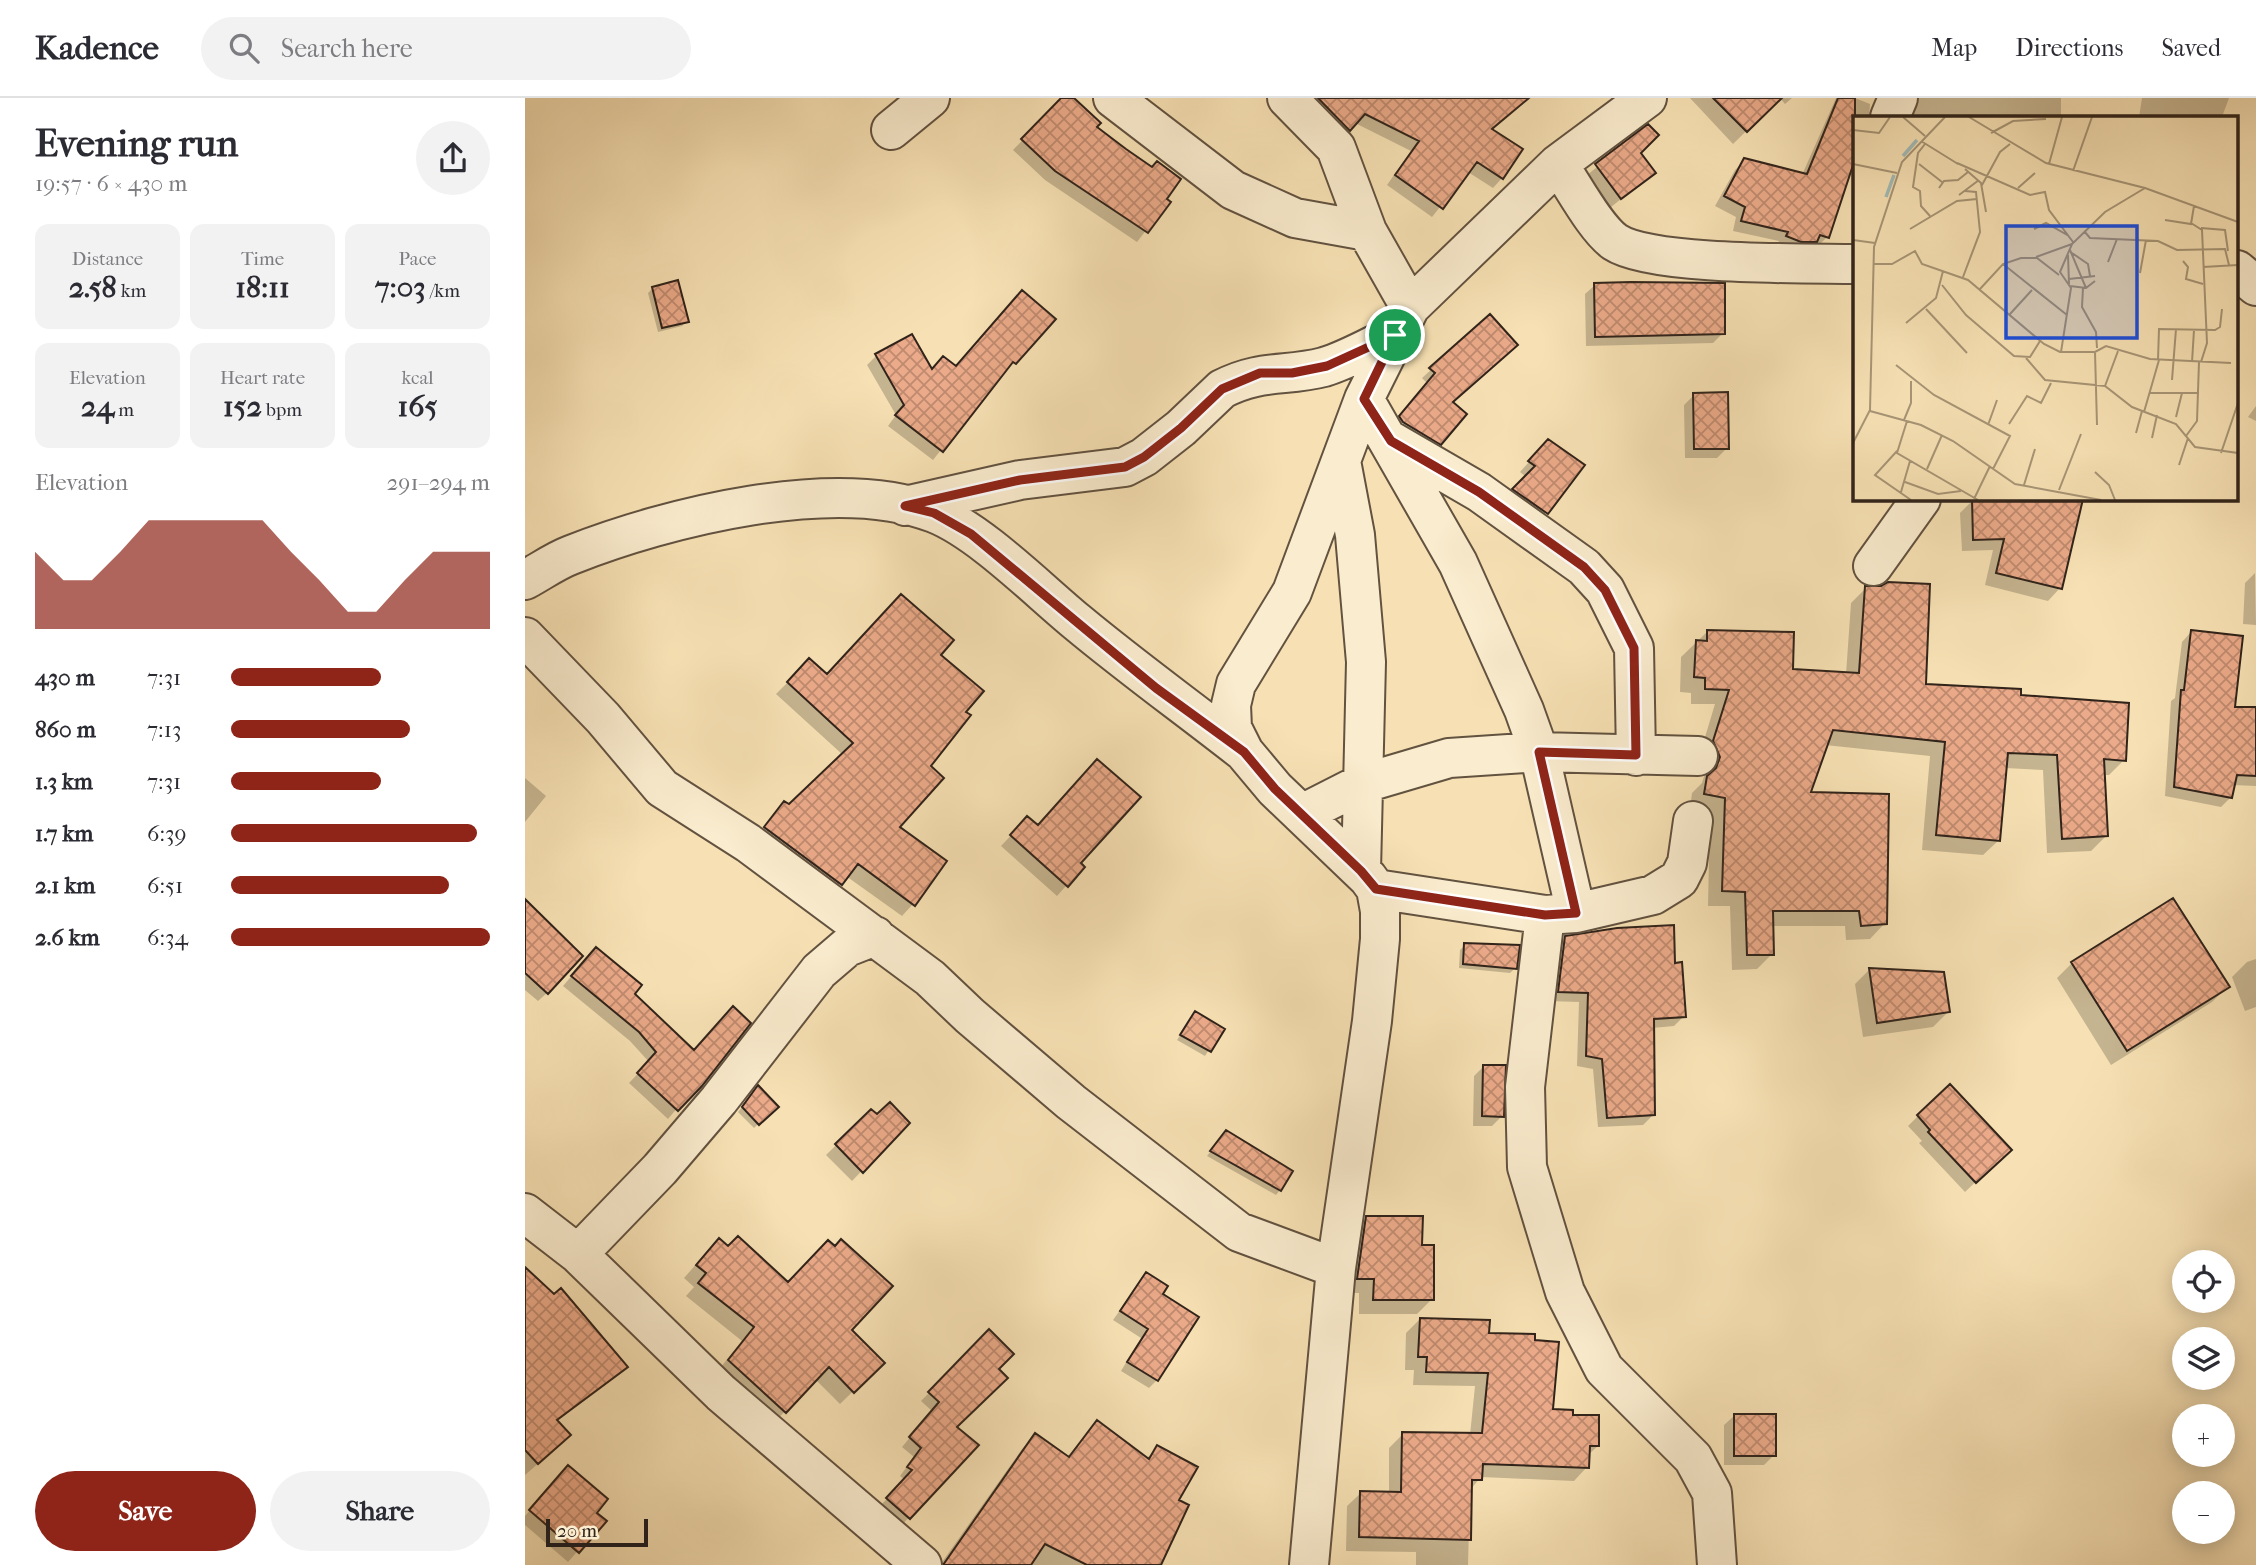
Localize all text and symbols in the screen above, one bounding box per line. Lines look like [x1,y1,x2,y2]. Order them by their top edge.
search box [201,17,691,80]
text: Kadence [35,29,159,68]
icon: search [225,29,263,67]
text: Search here [281,33,413,64]
text: Map [1931,34,1977,62]
text: Directions [2015,34,2123,62]
text: Saved [2161,34,2221,62]
inset map [1853,116,2239,500]
text: Evening run [35,121,238,166]
button: share [416,121,490,195]
text: 19:57 · 6 × 430 m [35,170,187,197]
text: Distance [72,248,143,270]
text: Time [241,248,284,270]
text: Pace [399,248,436,270]
text: 2.58 [69,270,117,305]
text: 18:11 [235,270,290,305]
text: 7:03 [375,270,426,305]
text: km [117,280,146,302]
text: /km [426,280,460,302]
pin [1365,305,1425,365]
icon: arrive [1376,316,1414,354]
text: Elevation [69,367,146,389]
text: Heart rate [220,367,305,389]
text: kcal [402,367,433,389]
text: 24 [81,389,114,424]
text: 152 [223,389,262,424]
text: 165 [398,389,437,424]
text: m [114,399,134,421]
text: bpm [262,399,302,421]
text: Elevation [35,469,128,496]
text: 291–294 m [387,469,490,496]
text: 430 m [35,664,95,691]
text: 7:31 [147,664,181,691]
text: 860 m [35,716,96,743]
text: 7:13 [147,716,181,743]
text: 1.3 km [35,768,93,795]
text: 7:31 [147,768,181,795]
text: 1.7 km [35,820,93,847]
text: 6:39 [147,820,187,847]
text: 2.1 km [35,872,95,899]
text: 6:51 [147,872,183,899]
text: 2.6 km [35,924,100,951]
text: 6:34 [147,924,188,951]
map controls [2172,1250,2235,1544]
button: locate [2172,1250,2235,1313]
button: layers [2172,1327,2235,1390]
button: + [2172,1404,2235,1467]
button: Save [35,1471,256,1551]
button: Share [270,1471,490,1551]
button: − [2172,1481,2235,1544]
scale bar [546,1516,647,1548]
text: 20 m [557,1520,597,1542]

